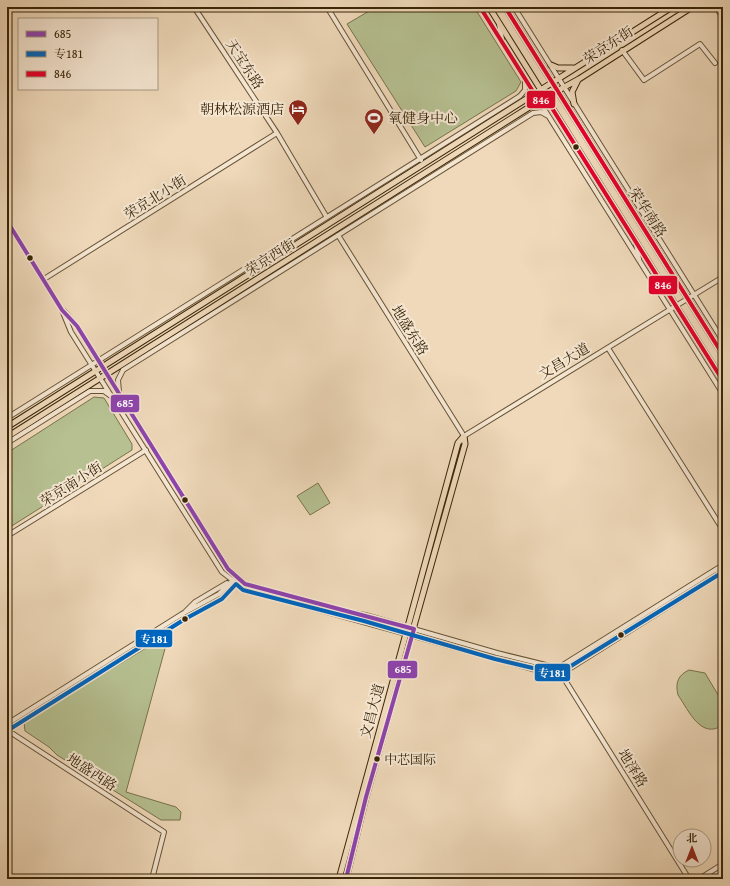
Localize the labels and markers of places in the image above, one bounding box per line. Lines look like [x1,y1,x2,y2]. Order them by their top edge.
hotel icon: 朝林松源酒店 [287,98,309,126]
place label: 朝林松源酒店 [200,99,284,119]
sports icon: 氧健身中心 [363,107,385,135]
place label: 氧健身中心 [388,108,458,128]
unlabelled marker [571,142,581,152]
unlabelled marker [25,253,35,263]
unlabelled marker [180,495,190,505]
unlabelled marker [180,614,190,624]
unlabelled marker [616,630,626,640]
place label: 中芯国际 [384,750,436,769]
marker: 中芯国际 [372,754,382,764]

